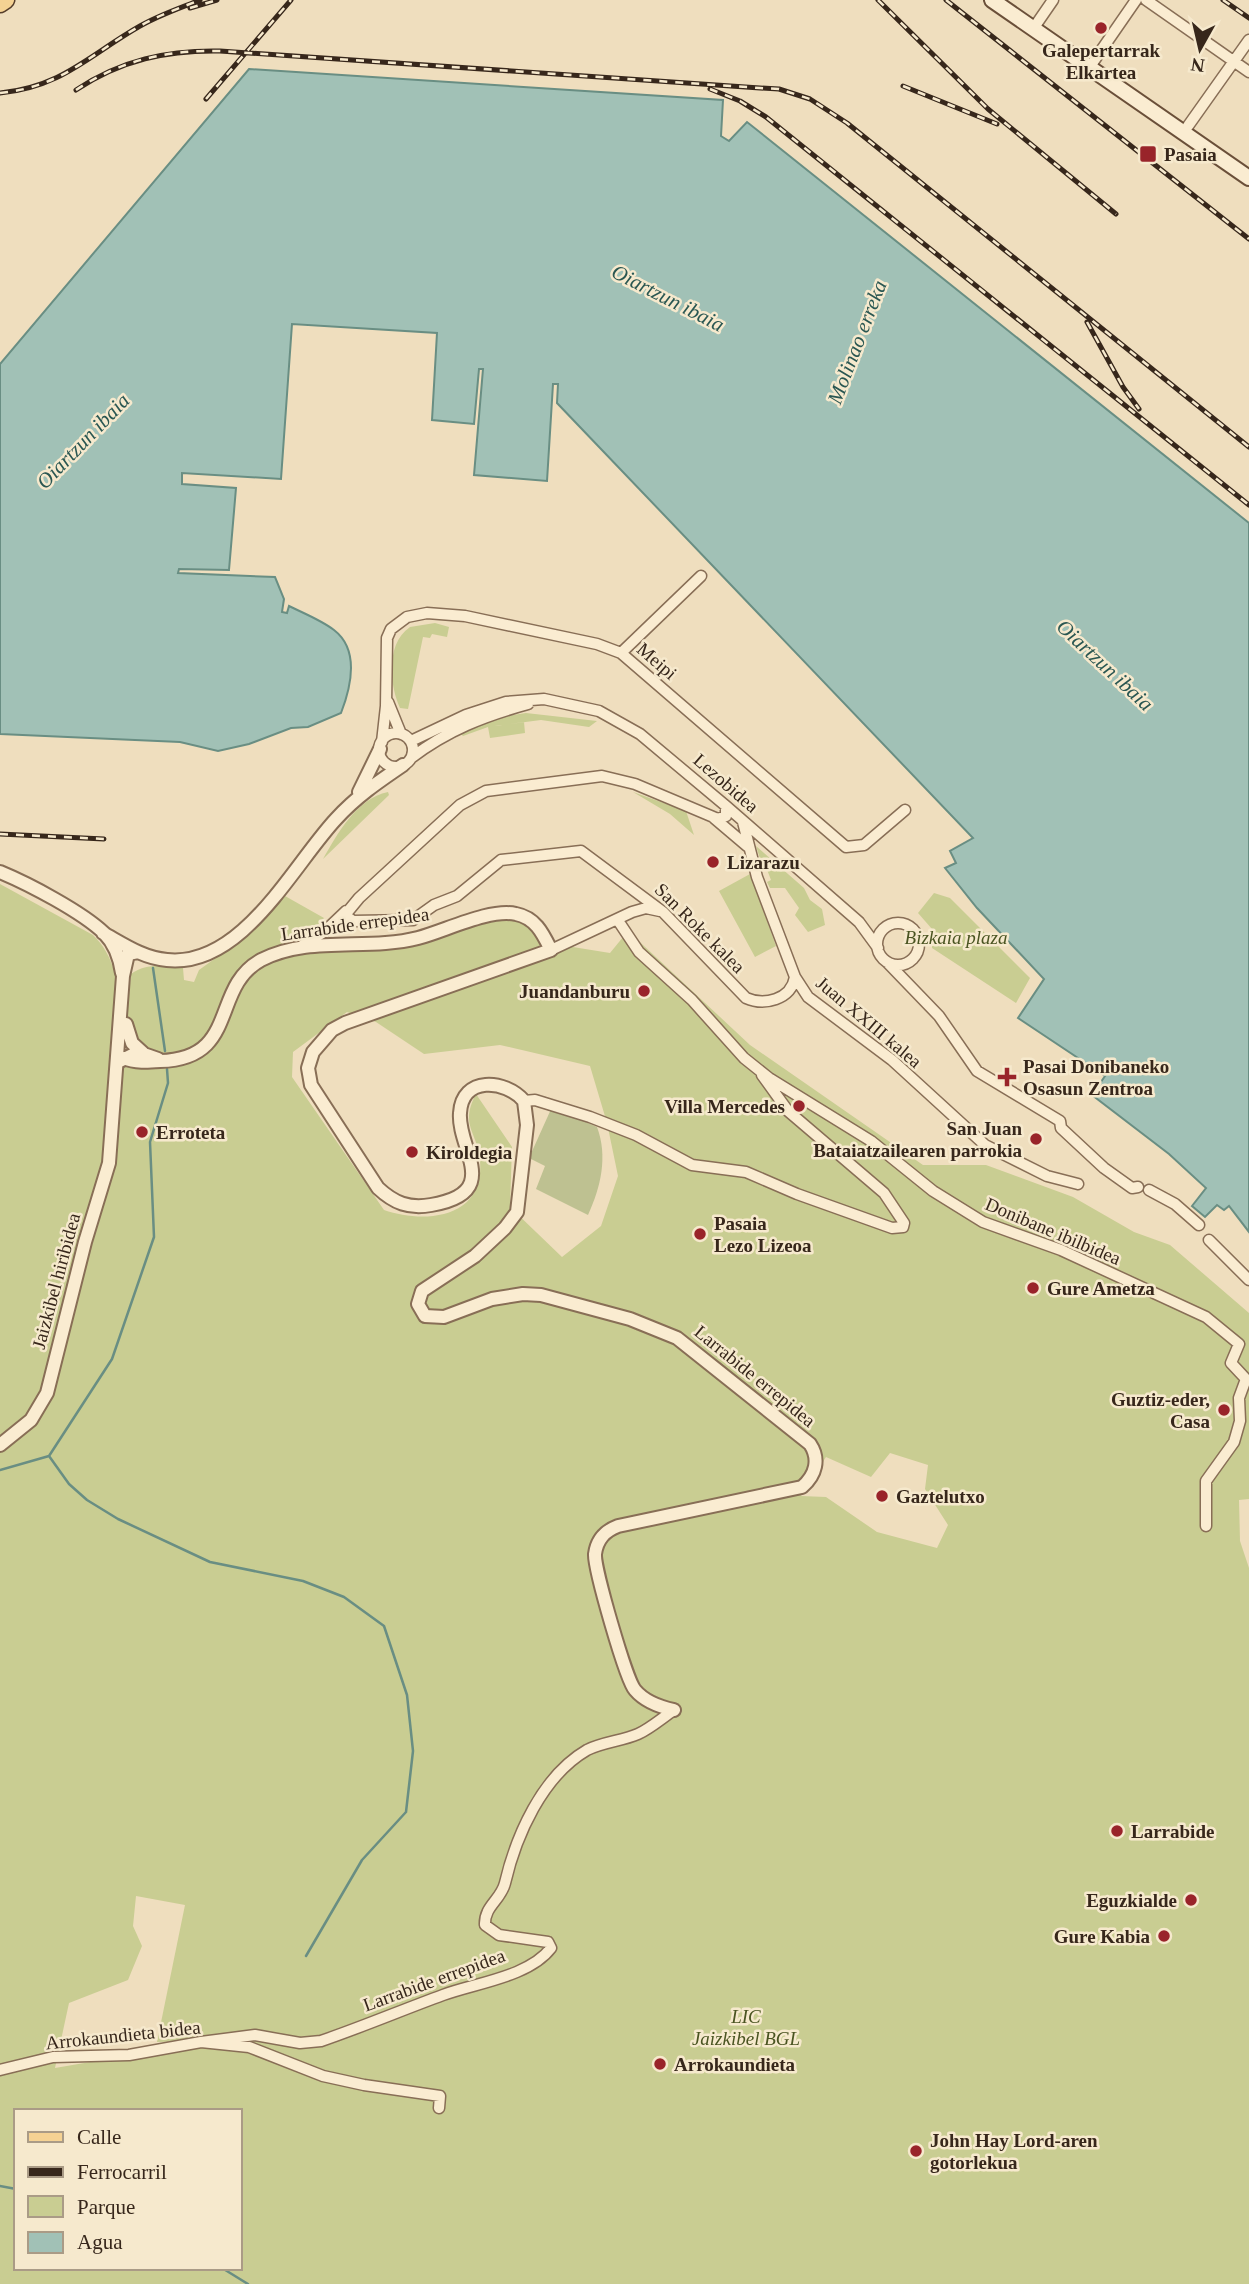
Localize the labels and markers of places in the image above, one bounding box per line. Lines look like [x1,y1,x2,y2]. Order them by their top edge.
marker: Galepertarrak Elkartea [1093,20,1109,36]
place label: Galepertarrak Elkartea [1042,40,1161,83]
marker: Pasaia [1138,144,1158,164]
place label: Pasaia [1164,144,1217,165]
place label: Lizarazu [727,852,800,873]
marker: Lizarazu [705,854,721,870]
place label: Juandanburu [519,981,630,1002]
marker: Juandanburu [636,983,652,999]
place label: Pasai Donibaneko Osasun Zentroa [1023,1056,1169,1099]
marker: Pasai Donibaneko Osasun Zentroa [997,1067,1017,1087]
place label: Villa Mercedes [664,1096,785,1117]
marker: Villa Mercedes [791,1098,807,1114]
place label: San Juan Bataiatzailearen parrokia [813,1118,1022,1161]
place label: Erroteta [156,1122,226,1143]
marker: Erroteta [134,1124,150,1140]
marker: San Juan Bataiatzailearen parrokia [1028,1131,1044,1147]
place label: Kiroldegia [426,1142,513,1163]
marker: Kiroldegia [404,1144,420,1160]
place label: Pasaia Lezo Lizeoa [714,1213,812,1256]
marker: Pasaia Lezo Lizeoa [692,1226,708,1242]
place label: Gure Ametza [1047,1278,1155,1299]
marker: Gure Ametza [1025,1280,1041,1296]
place label: Guztiz-eder, Casa [1111,1389,1210,1432]
marker: Guztiz-eder, Casa [1216,1402,1232,1418]
place label: Gaztelutxo [896,1486,985,1507]
marker: Gaztelutxo [874,1488,890,1504]
place label: Larrabide [1131,1821,1214,1842]
marker: Larrabide [1109,1823,1125,1839]
place label: Eguzkialde [1086,1890,1177,1911]
marker: Eguzkialde [1183,1892,1199,1908]
place label: Gure Kabia [1054,1926,1150,1947]
marker: Gure Kabia [1156,1928,1172,1944]
place label: Arrokaundieta [674,2054,796,2075]
marker: Arrokaundieta [652,2056,668,2072]
place label: John Hay Lord-aren gotorlekua [930,2130,1098,2173]
marker: John Hay Lord-aren gotorlekua [908,2143,924,2159]

